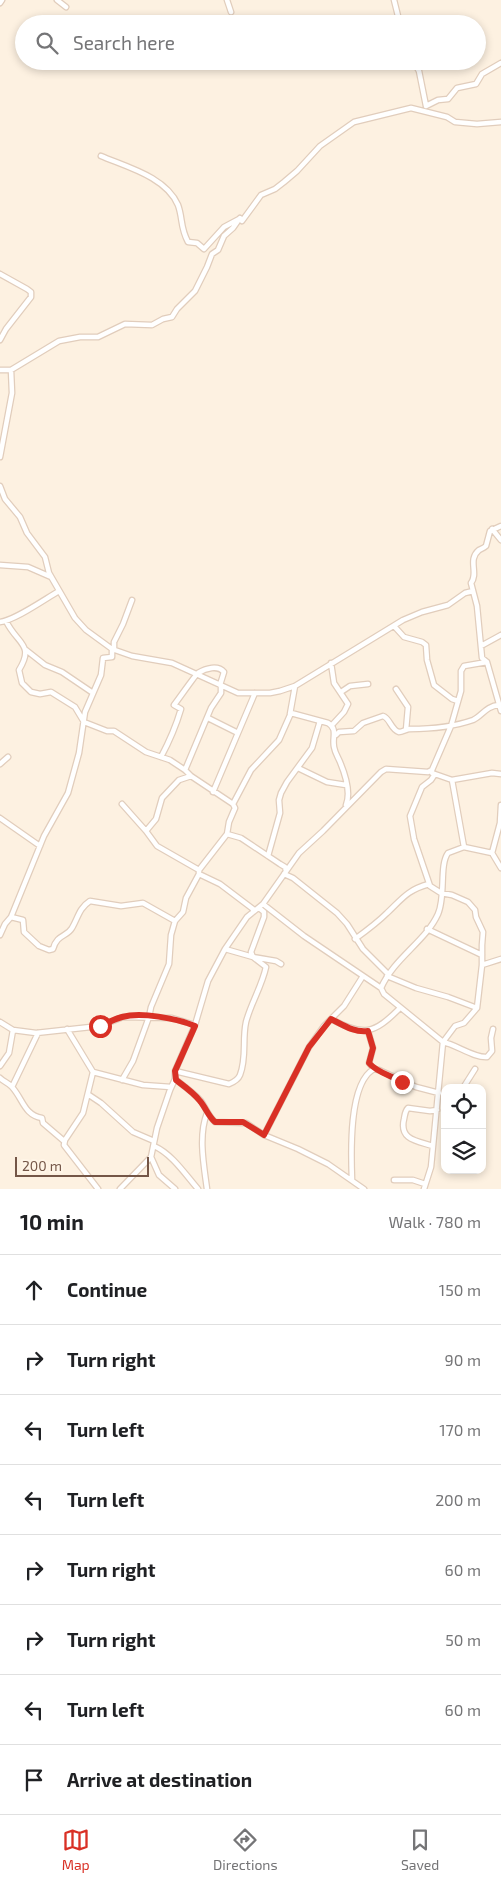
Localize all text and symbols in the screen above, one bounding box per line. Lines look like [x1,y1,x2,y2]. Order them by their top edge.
search box [15,15,486,70]
icon: search [33,29,61,57]
text: Search here [73,31,175,54]
route start [89,1015,112,1038]
route end [391,1071,414,1094]
map controls [441,1084,486,1174]
button: locate [441,1084,486,1129]
button: layers [441,1129,486,1174]
scale bar [15,1154,149,1177]
text: 200 m [22,1157,62,1174]
text: 10 min [20,1209,84,1234]
text: Walk · 780 m [388,1212,481,1231]
icon: ahead [20,1276,48,1304]
text: Continue [67,1278,147,1301]
text: 150 m [439,1280,481,1299]
icon: right [20,1346,48,1374]
text: Turn right [67,1348,155,1371]
text: 90 m [445,1350,481,1369]
icon: left [20,1416,48,1444]
text: Turn left [67,1418,144,1441]
text: 170 m [439,1420,481,1439]
icon: left [20,1486,48,1514]
text: Turn left [67,1488,144,1511]
text: 200 m [435,1490,481,1509]
icon: right [20,1556,48,1584]
text: Turn right [67,1558,155,1581]
text: 60 m [445,1560,481,1579]
icon: right [20,1626,48,1654]
text: Turn right [67,1628,155,1651]
text: 50 m [445,1630,481,1649]
icon: left [20,1696,48,1724]
text: Turn left [67,1698,144,1721]
text: 60 m [445,1700,481,1719]
icon: arrive [20,1766,48,1794]
text: Arrive at destination [67,1768,252,1791]
tab: Map [62,1826,90,1873]
tab: Directions [213,1826,278,1873]
tab: Saved [401,1826,439,1873]

